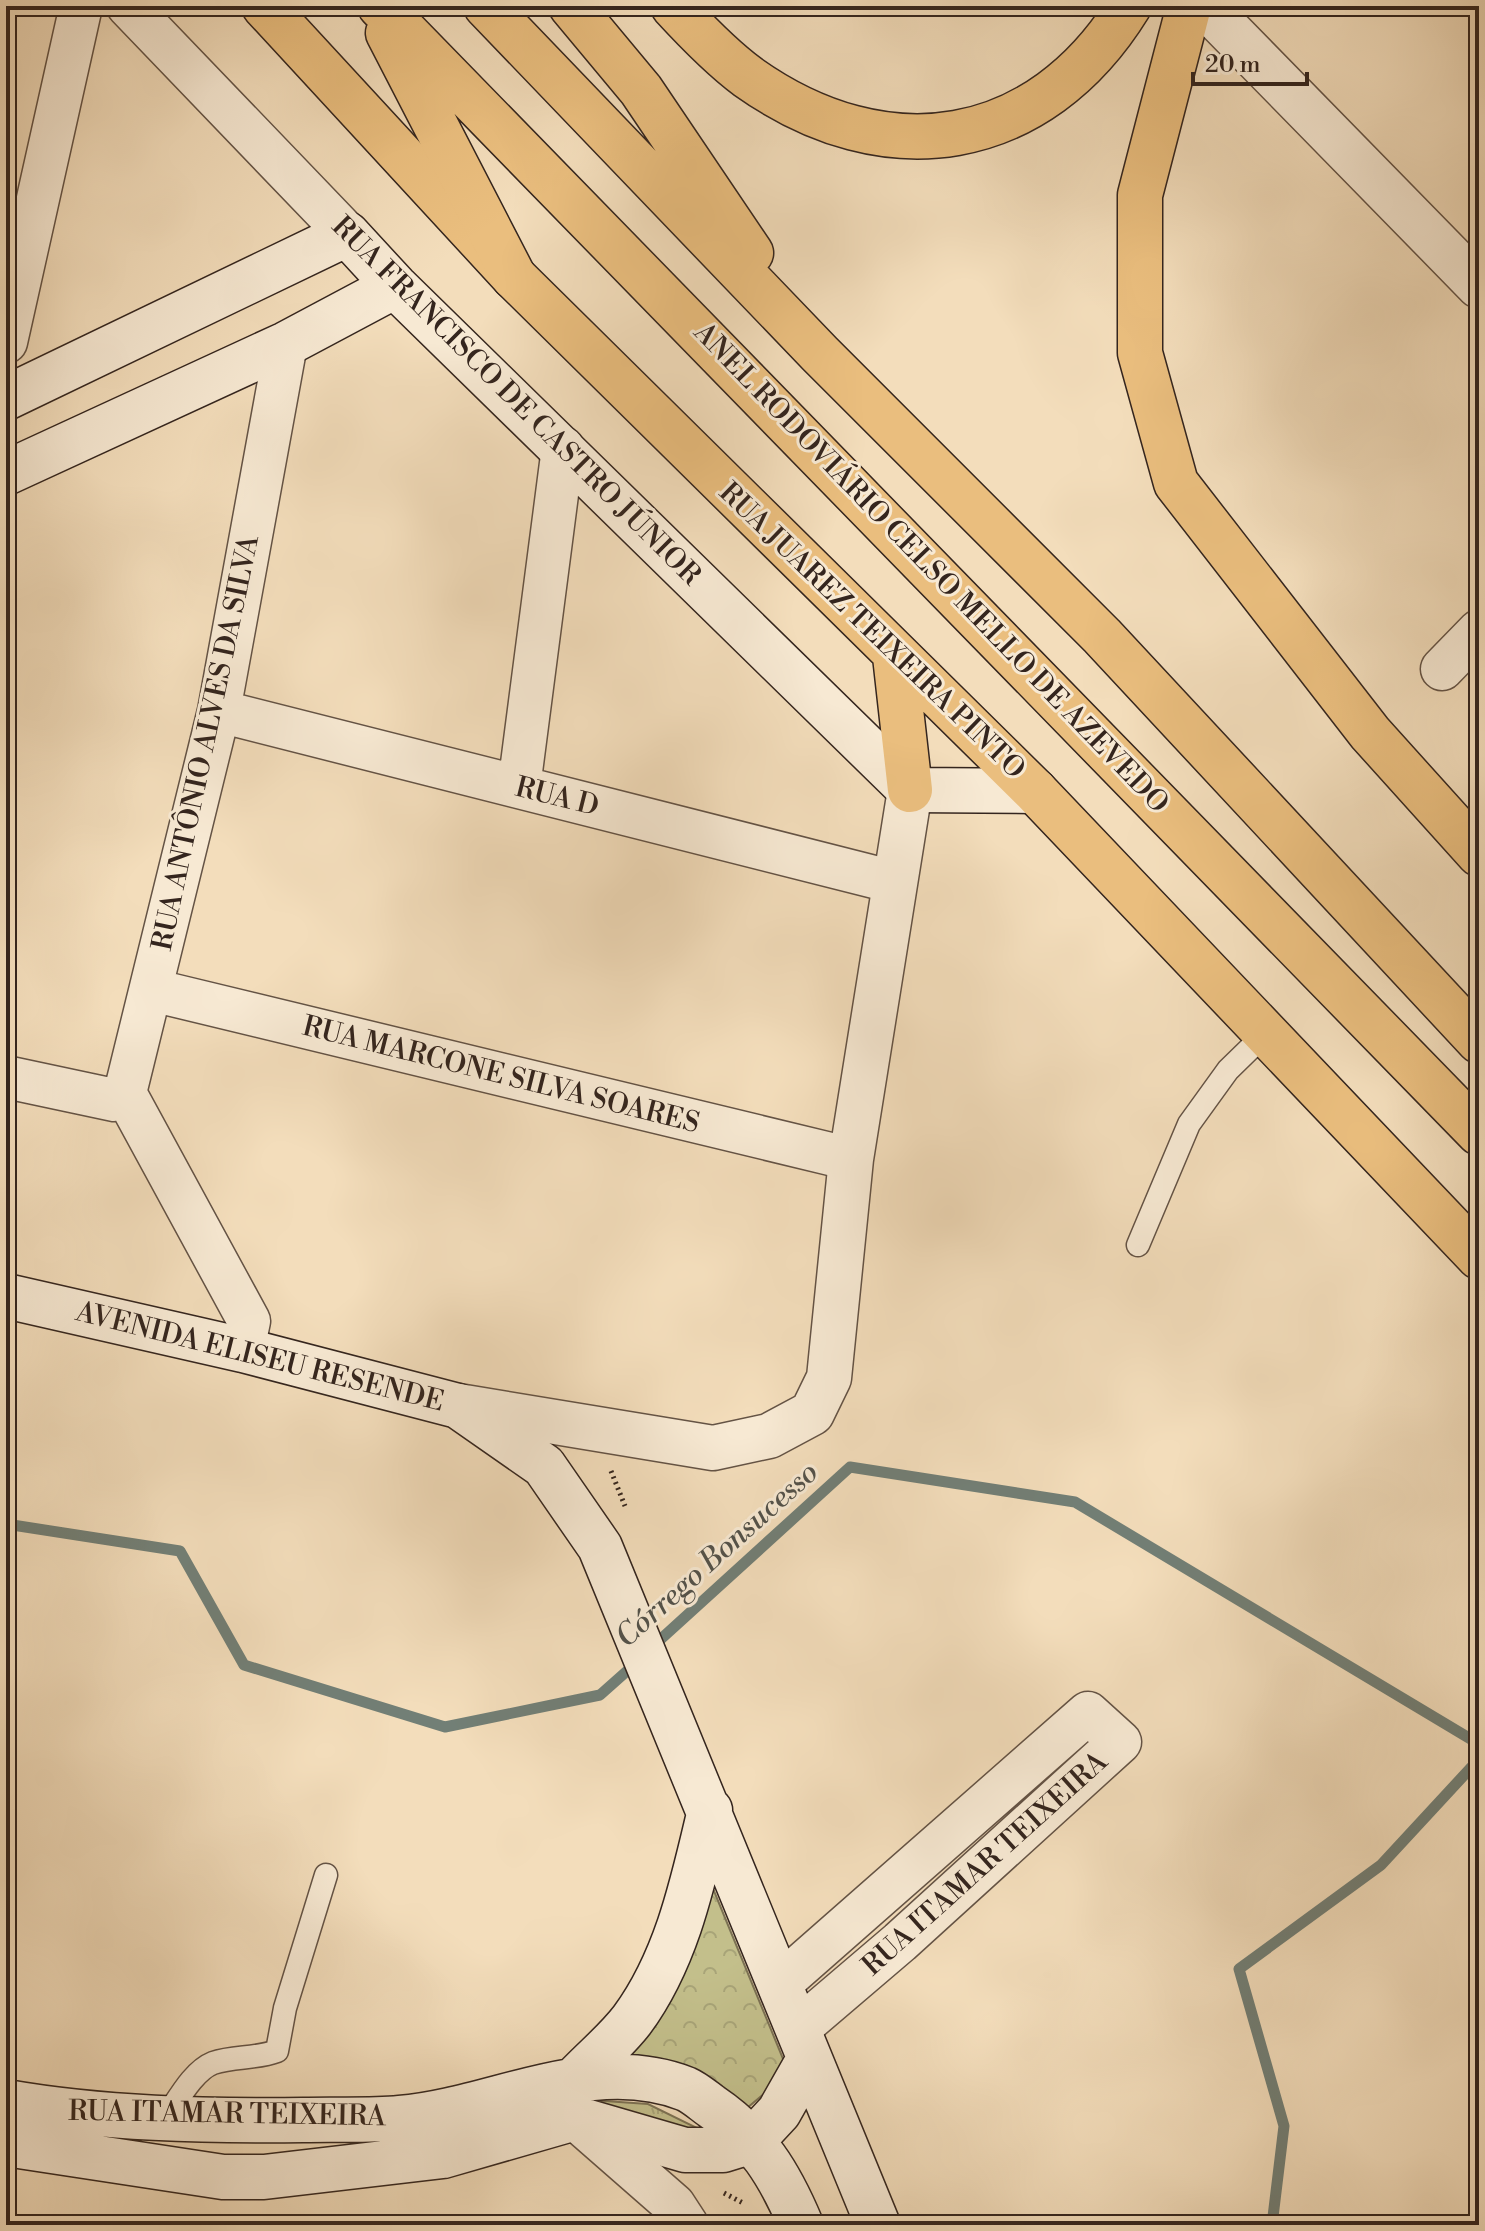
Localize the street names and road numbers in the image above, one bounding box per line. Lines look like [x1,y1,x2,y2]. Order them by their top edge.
street label: RUA FRANCISCO DE CASTRO JÚNIOR [324,208,710,593]
street label: ANEL RODOVIÁRIO CELSO MELLO DE AZEVEDO [685,313,1177,821]
street label: RUA JUAREZ TEIXEIRA PINTO [712,475,1032,787]
street label: RUA ANTÔNIO ALVES DA SILVA [143,531,267,954]
street label: RUA D [512,770,602,824]
street label: RUA MARCONE SILVA SOARES [299,1009,703,1141]
street label: AVENIDA ELISEU RESENDE [71,1294,448,1420]
street label: RUA ITAMAR TEIXEIRA [855,1744,1115,1983]
street label: RUA ITAMAR TEIXEIRA [68,2094,387,2134]

